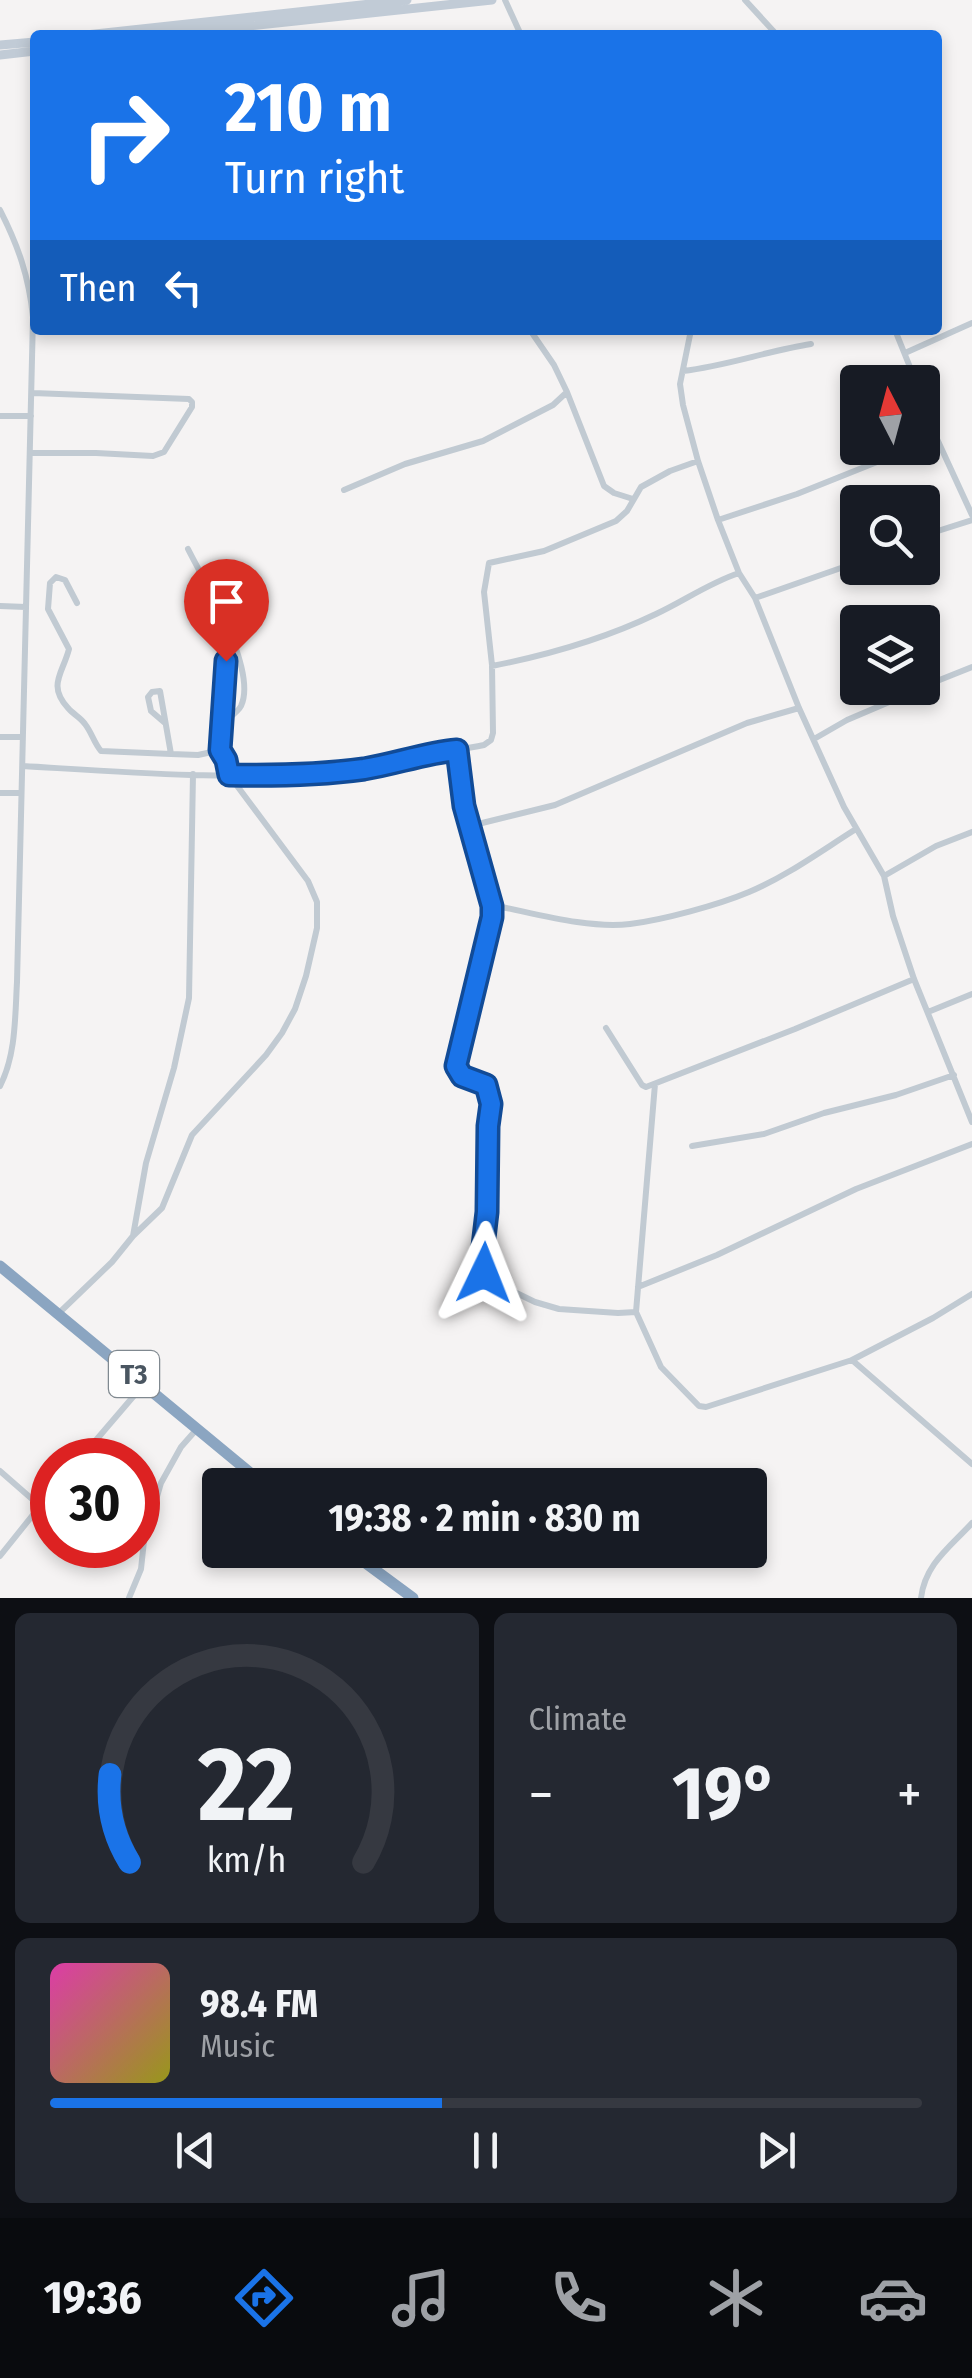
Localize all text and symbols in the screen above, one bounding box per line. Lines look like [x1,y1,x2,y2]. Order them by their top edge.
text: 210 m [225,66,392,150]
icon: right [60,70,190,200]
text: Turn right [225,151,404,205]
icon: left [156,260,211,315]
text: Then [60,265,136,311]
north arrow [840,365,940,465]
map controls [840,365,940,705]
button: search [840,485,940,585]
pin [184,559,269,662]
icon: arrive [199,574,254,629]
button: layers [840,605,940,705]
position arrow [432,1221,536,1325]
road number: T3 [109,1351,159,1397]
speed limit sign: 30 [30,1438,160,1568]
text: 19:38 · 2 min · 830 m [328,1495,641,1541]
text: Climate [529,1700,627,1738]
text: 22 [198,1723,295,1848]
text: 19° [672,1749,778,1839]
text: − [529,1762,553,1828]
text: + [897,1762,922,1828]
text: km/h [207,1839,287,1881]
text: 98.4 FM [200,1981,318,2027]
text: Music [200,2027,275,2065]
icon: previous [168,2123,223,2178]
icon: pause [458,2123,513,2178]
icon: next [749,2123,804,2178]
icon: directions [229,2263,299,2333]
icon: music [386,2263,456,2333]
icon: phone [544,2263,614,2333]
icon: climate [701,2263,771,2333]
icon: car [858,2263,928,2333]
text: 19:36 [44,2271,142,2325]

